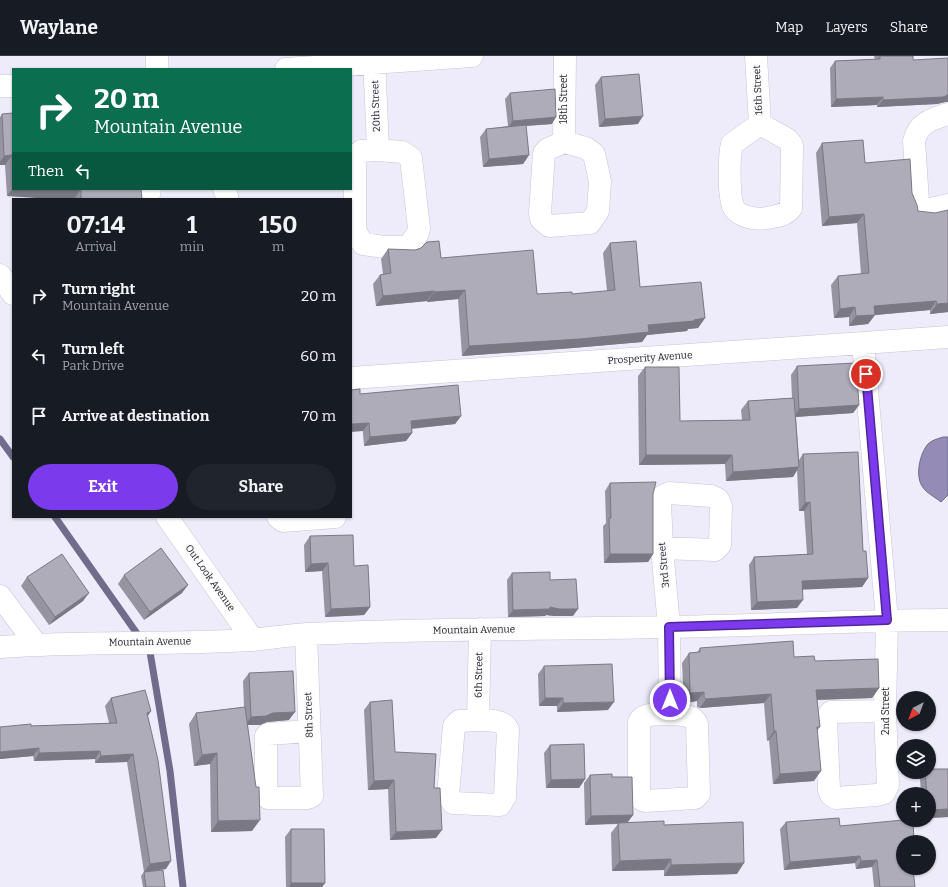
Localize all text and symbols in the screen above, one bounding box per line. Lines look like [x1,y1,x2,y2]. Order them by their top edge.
text: Waylane [20,16,98,39]
text: Map [775,19,803,36]
text: Layers [825,19,868,36]
text: Share [890,19,928,36]
street label: 16th Street [751,64,765,115]
street label: 18th Street [558,74,570,124]
street label: 20th Street [369,80,383,132]
text: 20 m [94,82,159,115]
icon: right [28,84,80,136]
text: Mountain Avenue [94,116,242,138]
icon: left [72,160,94,182]
text: Then [28,162,64,180]
text: 07:14 [67,211,125,239]
text: 1 [187,211,197,239]
text: 150 [259,211,298,239]
text: Arrival [75,239,116,254]
text: min [180,239,204,254]
text: m [272,239,284,254]
text: Turn right [62,280,135,298]
icon: right [28,285,50,307]
text: 20 m [301,287,336,305]
text: Mountain Avenue [62,298,169,313]
text: Turn left [62,340,124,358]
icon: left [28,345,50,367]
text: 60 m [300,347,336,365]
street label: Prosperity Avenue [607,349,693,367]
pin [849,357,883,391]
text: Park Drive [62,358,124,373]
icon: arrive [855,363,877,385]
icon: arrive [28,405,50,427]
text: Arrive at destination [62,407,209,425]
text: 70 m [302,407,336,425]
button: Exit [28,464,178,510]
button: Share [186,464,336,510]
street label: 3rd Street [656,541,672,588]
street label: Out Look Avenue [182,542,238,614]
street label: Mountain Avenue [433,623,515,637]
street label: Mountain Avenue [109,635,191,649]
street label: 6th Street [473,652,485,698]
position arrow [649,679,691,721]
street label: 2nd Street [880,687,892,735]
street label: 8th Street [302,691,316,738]
north arrow [896,691,936,731]
map controls [896,691,936,875]
button: layers [896,739,936,779]
button: + [896,787,936,827]
button: − [896,835,936,875]

